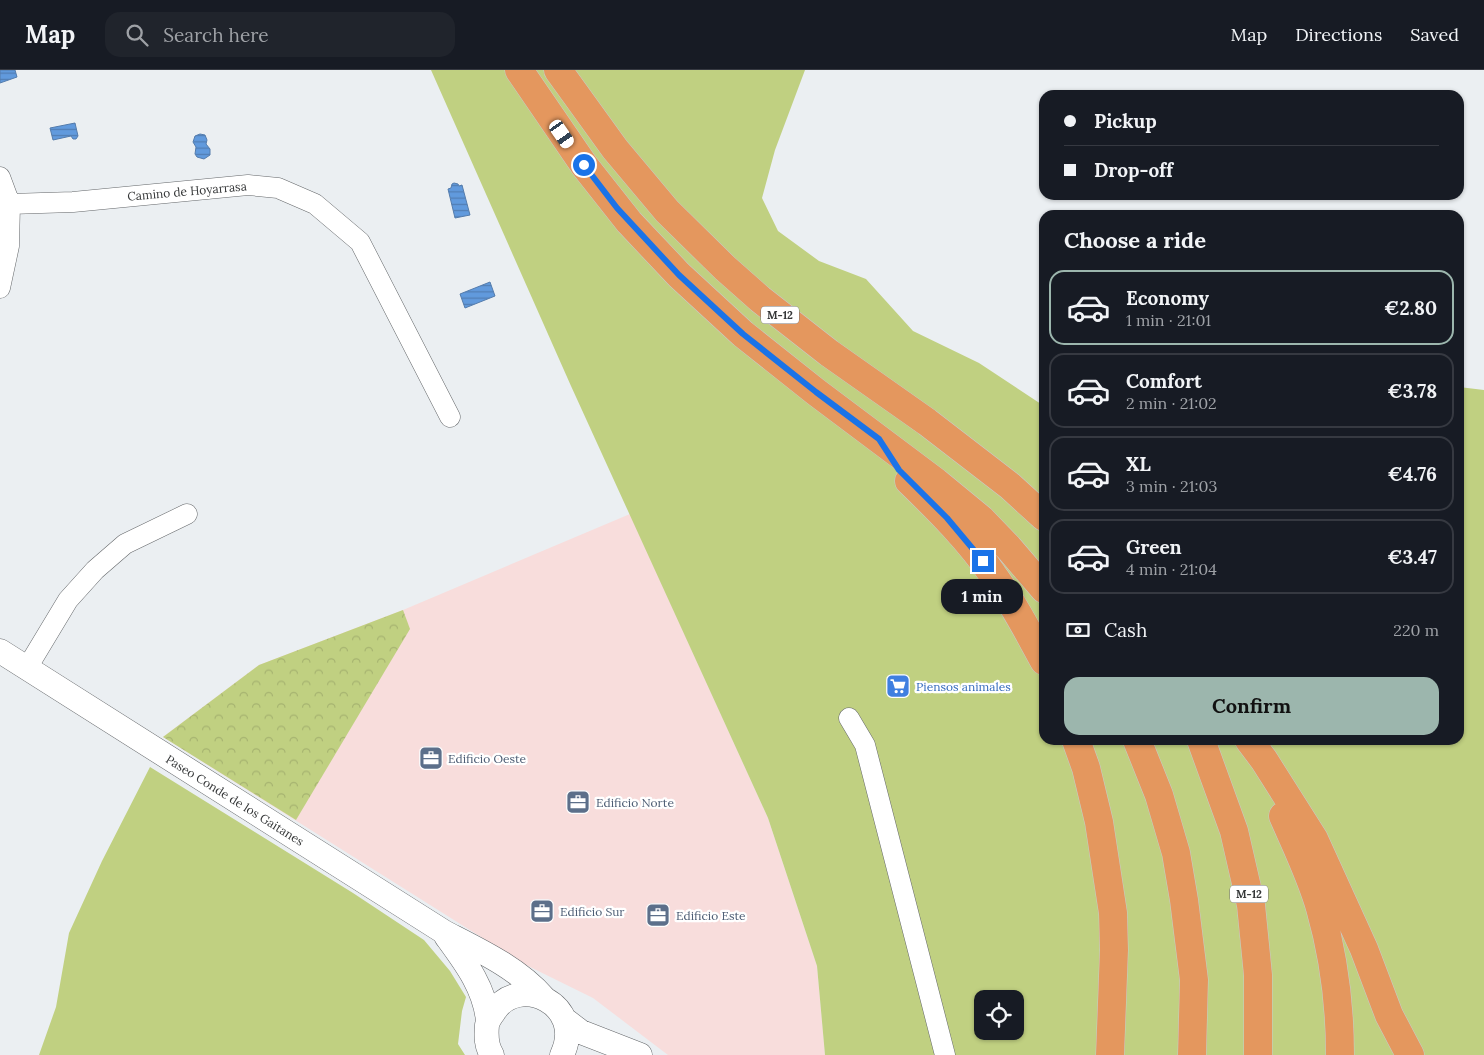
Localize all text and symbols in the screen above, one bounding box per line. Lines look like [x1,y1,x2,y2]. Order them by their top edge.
search box [105,12,455,57]
text: Map [25,19,75,50]
icon: search [123,21,151,49]
text: Search here [163,23,269,47]
text: Map [1231,23,1267,46]
text: Directions [1295,23,1382,46]
text: Saved [1410,23,1459,46]
text: Pickup [1094,109,1157,133]
car [547,117,576,151]
route start [573,154,595,176]
text: Drop-off [1094,158,1173,182]
street label: Camino de Hoyarrasa [127,178,247,204]
text: Choose a ride [1064,226,1206,254]
icon: car [1066,285,1111,330]
text: Economy [1126,286,1209,310]
text: €2.80 [1384,296,1437,320]
road number: M-12 [761,306,799,324]
text: 1 min · 21:01 [1126,310,1211,330]
icon: car [1066,368,1111,413]
text: Comfort [1126,369,1202,393]
text: €3.78 [1387,379,1437,403]
text: 2 min · 21:02 [1126,393,1217,413]
icon: car [1066,451,1111,496]
text: XL [1126,452,1151,476]
text: €4.76 [1388,462,1437,486]
text: 3 min · 21:03 [1126,476,1217,496]
icon: car [1066,534,1111,579]
text: Green [1126,535,1182,559]
text: €3.47 [1387,545,1437,569]
route end [972,550,994,572]
text: 4 min · 21:04 [1126,559,1217,579]
callout: 1 min [942,578,1024,614]
text: 1 min [962,586,1002,606]
icon: cash [1064,616,1092,644]
text: Cash [1104,618,1147,642]
text: 220 m [1393,620,1439,640]
supermarket icon: Piensos animales [885,673,911,699]
button: Confirm [1064,677,1439,735]
place label: Piensos animales [916,679,1011,694]
office icon: Edificio Oeste [418,745,444,771]
street label: Paseo Conde de los Gaitanes [163,751,307,849]
place label: Edificio Oeste [448,751,527,766]
office icon: Edificio Norte [565,789,591,815]
place label: Edificio Norte [596,795,674,810]
road number: M-12 [1230,886,1268,902]
office icon: Edificio Sur [529,898,555,924]
office icon: Edificio Este [645,902,671,928]
place label: Edificio Sur [560,904,625,919]
place label: Edificio Este [676,908,746,923]
map controls [974,990,1024,1040]
button: locate [974,990,1024,1040]

